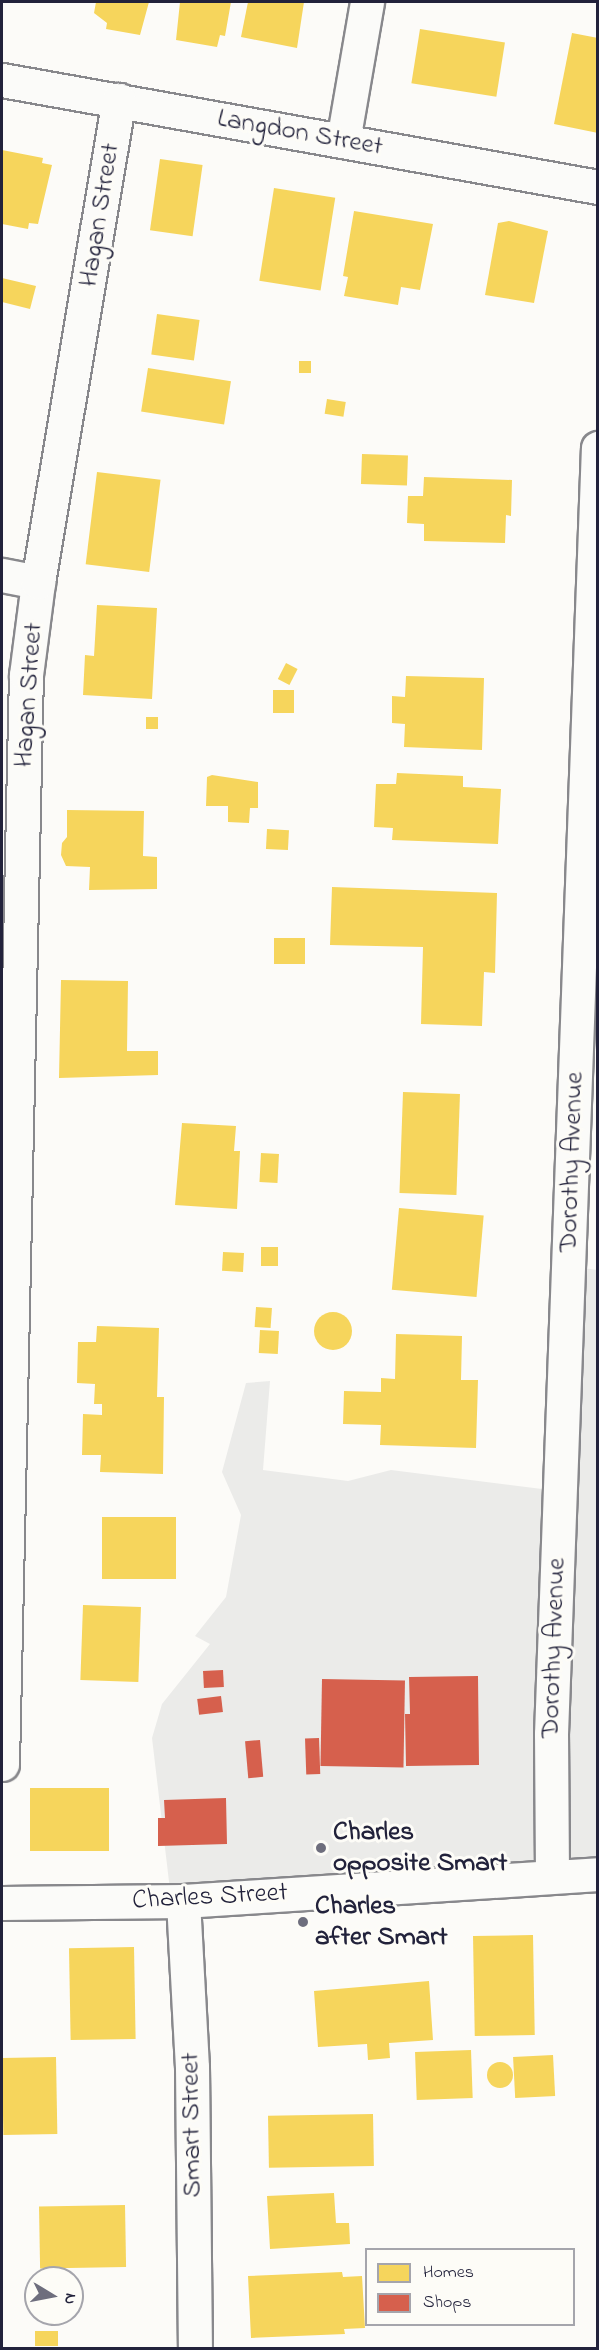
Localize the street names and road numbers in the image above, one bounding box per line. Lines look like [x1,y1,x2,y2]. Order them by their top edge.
street label: Langdon Street [215,103,385,163]
street label: Hagan Street [73,141,127,289]
street label: Hagan Street [8,621,50,769]
street label: Dorothy Avenue [553,1071,591,1253]
street label: Dorothy Avenue [535,1557,573,1739]
street label: Charles Street [131,1877,289,1917]
street label: Smart Street [175,2052,209,2198]

